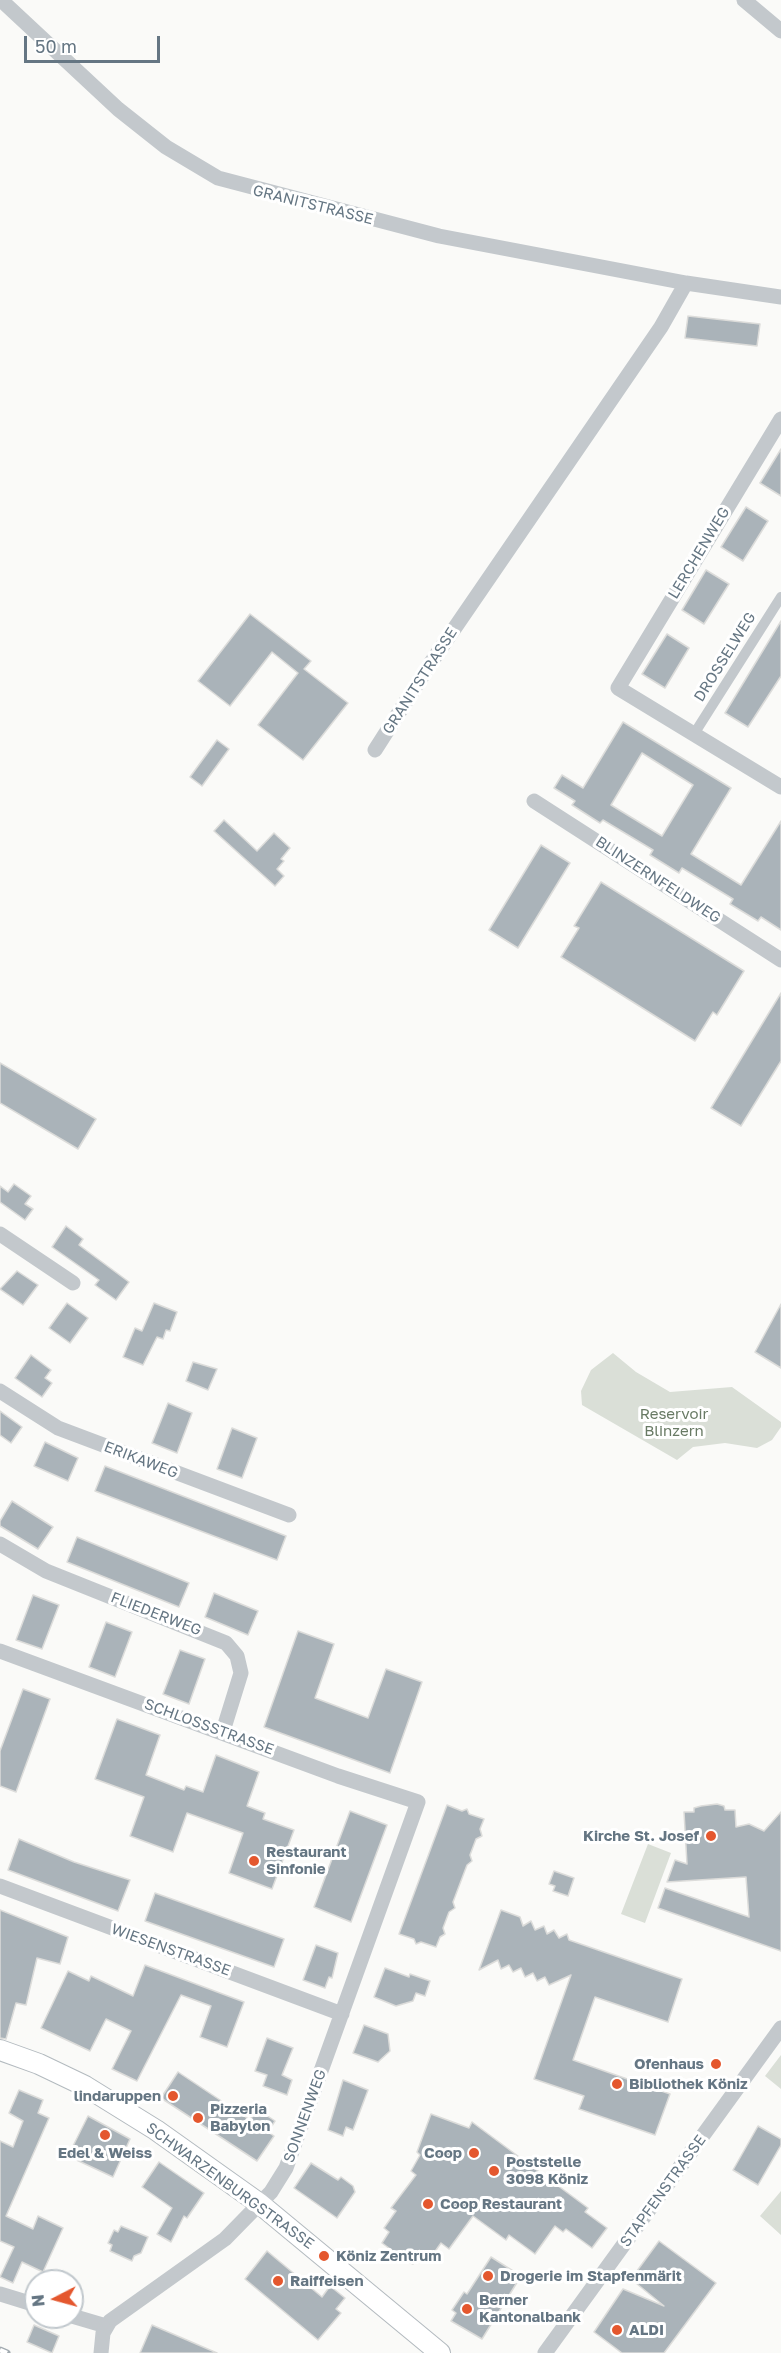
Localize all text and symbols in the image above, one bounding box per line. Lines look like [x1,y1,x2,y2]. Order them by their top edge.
scale bar [27,24,164,62]
text: 50 m [35,35,77,57]
street label: GRANITSTRASSE [251,181,375,229]
street label: LERCHENWEG [664,504,734,602]
street label: DROSSELWEG [690,609,760,705]
street label: GRANITSTRASSE [379,624,461,738]
street label: BLINZERNFELDWEG [592,833,724,927]
park label: Reservoir Blinzern [640,1405,708,1440]
street label: ERIKAWEG [101,1438,181,1482]
street label: FLIEDERWEG [108,1589,204,1639]
street label: SCHLOSSSTRASSE [142,1695,276,1759]
place label: Kirche St. Josef [583,1827,699,1845]
marker: Kirche St. Josef [704,1829,718,1843]
place label: Restaurant Sinfonie [266,1843,346,1878]
marker: Restaurant Sinfonie [247,1854,261,1868]
street label: WIESENSTRASSE [109,1920,233,1980]
place label: Ofenhaus [634,2055,704,2073]
marker: Ofenhaus [709,2057,723,2071]
street label: SONNENWEG [280,2067,330,2165]
place label: Bibliothek Köniz [629,2075,748,2093]
marker: Bibliothek Köniz [610,2077,624,2091]
place label: lindaruppen [74,2087,161,2105]
marker: lindaruppen [166,2089,180,2103]
place label: Pizzeria Babylon [210,2100,270,2135]
marker: Pizzeria Babylon [191,2111,205,2125]
street label: SCHWARZENBURGSTRASSE [142,2119,318,2253]
marker: Edel & Weiss [98,2128,112,2142]
street label: STAPFENSTRASSE [616,2131,710,2251]
place label: Edel & Weiss [58,2144,152,2162]
place label: Coop [424,2144,462,2162]
marker: Coop [467,2146,481,2160]
place label: Poststelle 3098 Köniz [506,2153,588,2188]
marker: Poststelle 3098 Köniz [487,2164,501,2178]
place label: Coop Restaurant [440,2195,562,2213]
marker: Coop Restaurant [421,2197,435,2211]
place label: Köniz Zentrum [336,2247,441,2265]
marker: Köniz Zentrum [317,2249,331,2263]
place label: Drogerie im Stapfenmärit [500,2267,682,2285]
north arrow [24,2269,84,2329]
marker: Drogerie im Stapfenmärit [481,2269,495,2283]
place label: Raiffeisen [290,2272,363,2290]
marker: Raiffeisen [271,2274,285,2288]
place label: Berner Kantonalbank [479,2291,581,2326]
text: N [28,2294,49,2308]
marker: Berner Kantonalbank [460,2302,474,2316]
place label: ALDI [629,2321,664,2339]
marker: ALDI [610,2323,624,2337]

